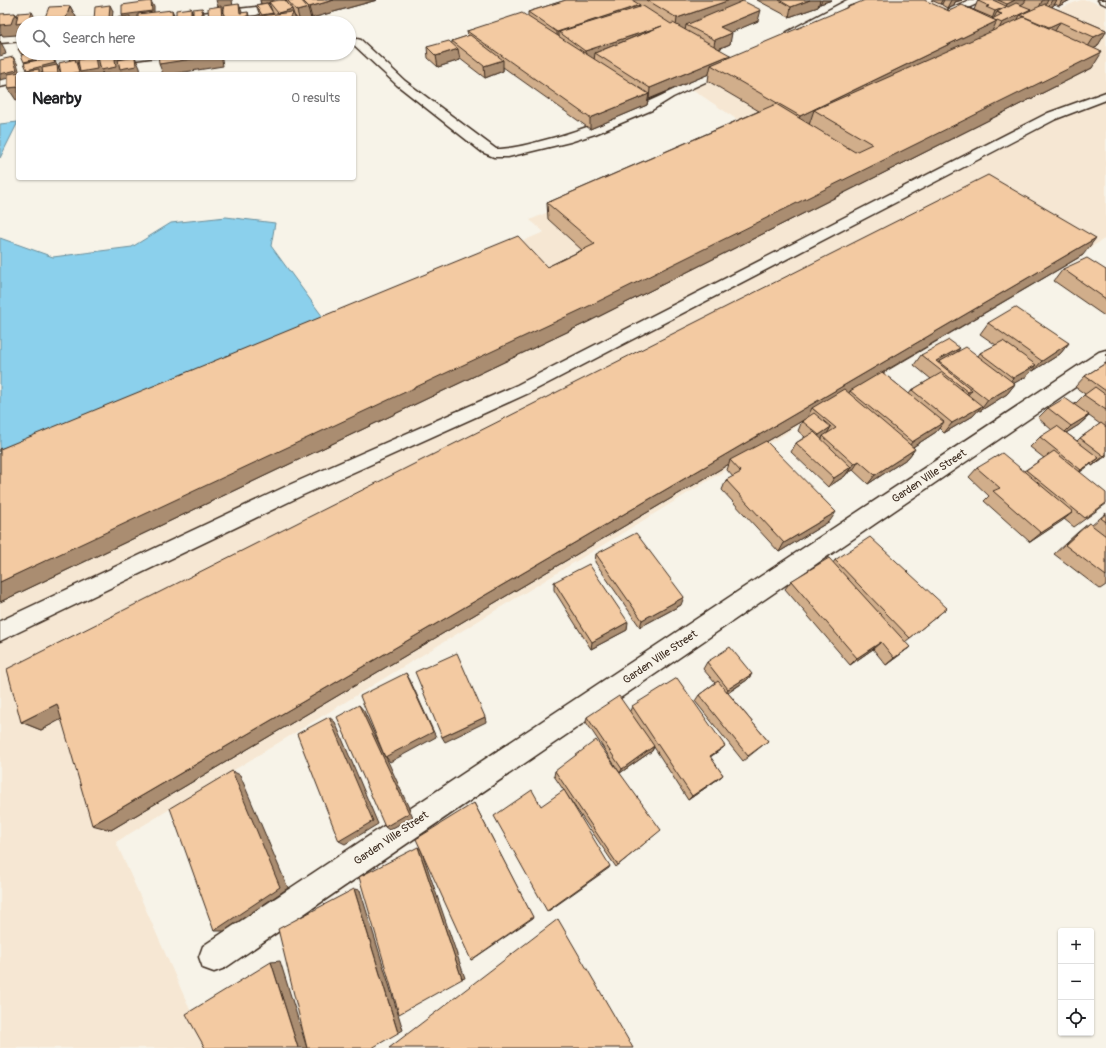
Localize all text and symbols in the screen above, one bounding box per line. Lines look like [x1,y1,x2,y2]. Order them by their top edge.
search box [16,16,356,60]
icon: search [30,27,52,49]
text: Search here [62,29,135,48]
text: Nearby [32,88,81,109]
text: 0 results [291,90,340,106]
street label: Garden Ville Street [889,446,969,506]
street label: Garden Ville Street [620,627,700,687]
street label: Garden Ville Street [351,808,431,868]
map controls [1058,928,1094,1036]
button: + [1058,928,1094,964]
button: − [1058,964,1094,1000]
button: locate [1058,1000,1094,1036]

